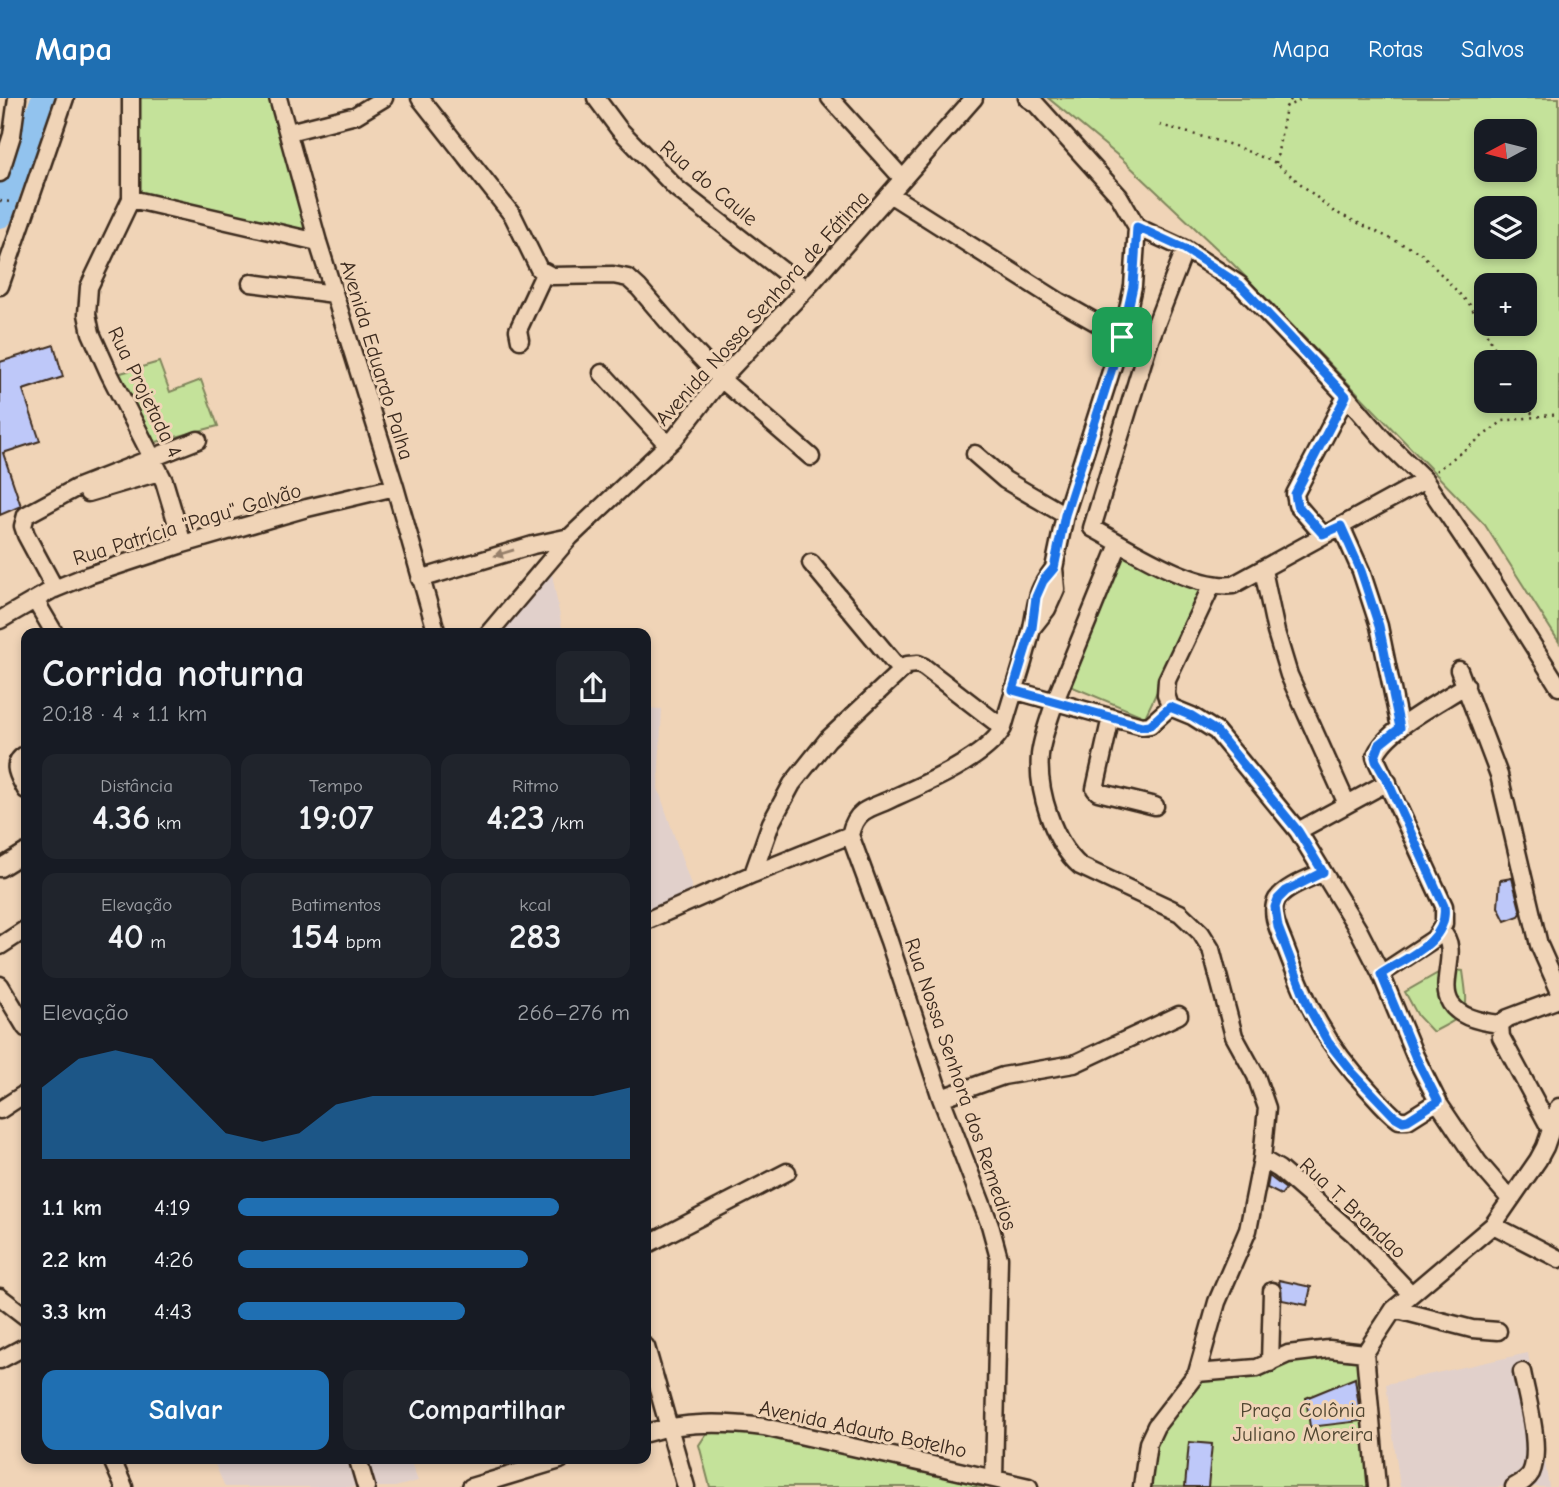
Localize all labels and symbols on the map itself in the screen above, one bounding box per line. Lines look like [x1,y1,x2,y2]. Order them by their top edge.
north arrow [1474,119,1536,182]
street label: Rua do Caule [655,135,763,231]
street label: Avenida Nossa Senhora de Fátima [650,186,874,430]
street label: Avenida Eduardo Palha [335,257,419,463]
pin [1092,307,1152,367]
street label: Rua Projetada 4 [103,323,187,461]
street label: Rua Patrícia "Pagu" Galvão [70,478,304,570]
one-way arrow [493,549,514,559]
street label: Rua Nossa Senhora dos Remedios [900,935,1022,1233]
street label: Rua T. Brandao [1295,1153,1411,1263]
street label: Avenida Adauto Botelho [757,1395,969,1463]
park label: Praça Colônia Juliano Moreira [1233,1398,1373,1446]

